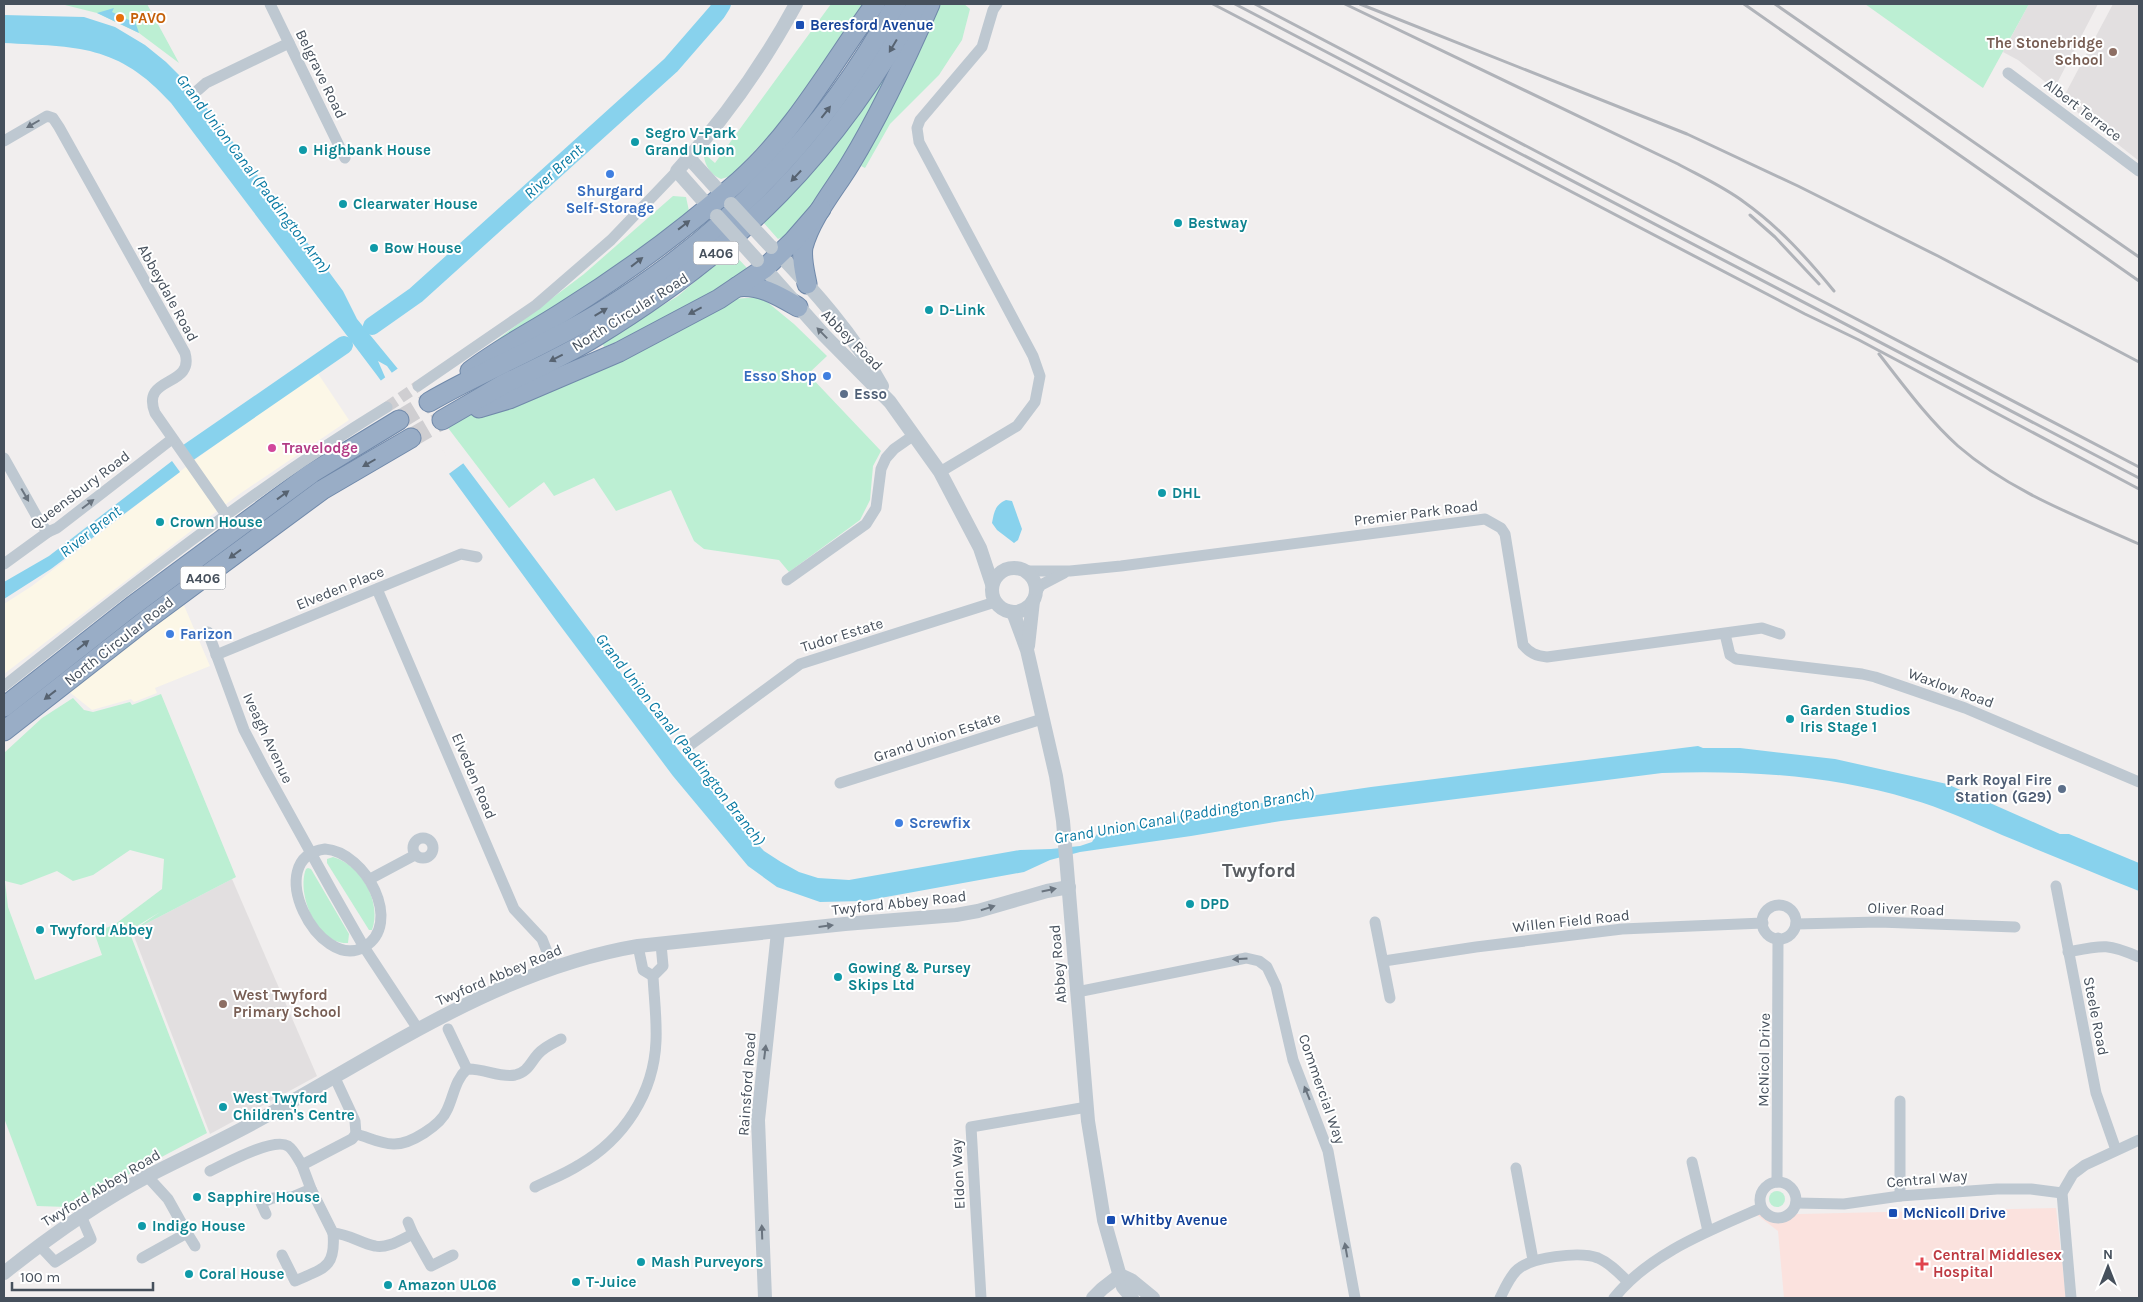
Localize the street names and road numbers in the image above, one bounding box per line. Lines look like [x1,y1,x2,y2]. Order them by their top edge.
street label: Belgrave Road [292,27,350,121]
street label: Albert Terrace [2041,75,2125,145]
street label: Abbeydale Road [134,241,202,345]
road number: A406 [694,242,738,264]
street label: North Circular Road [568,269,692,355]
street label: Abbey Road [818,306,886,374]
street label: Queensbury Road [27,447,133,533]
street label: Premier Park Road [1353,496,1479,530]
street label: Elveden Place [293,562,387,614]
road number: A406 [180,566,226,590]
street label: North Circular Road [61,593,177,689]
street label: Tudor Estate [799,614,885,656]
street label: Waxlow Road [1906,664,1996,712]
street label: Iveagh Avenue [239,690,297,786]
street label: Grand Union Estate [871,708,1003,766]
street label: Elveden Road [448,730,500,822]
street label: Twyford Abbey Road [831,887,967,919]
street label: Oliver Road [1867,899,1945,919]
street label: Willen Field Road [1511,906,1631,936]
street label: Abbey Road [1046,924,1070,1004]
street label: Twyford Abbey Road [433,940,565,1010]
street label: Steele Road [2080,975,2112,1057]
street label: McNicol Drive [1754,1013,1774,1107]
street label: Rainsford Road [734,1031,760,1137]
street label: Commercial Way [1295,1032,1349,1146]
street label: Eldon Way [947,1138,969,1210]
street label: Twyford Abbey Road [38,1145,164,1231]
street label: Central Way [1886,1166,1968,1192]

